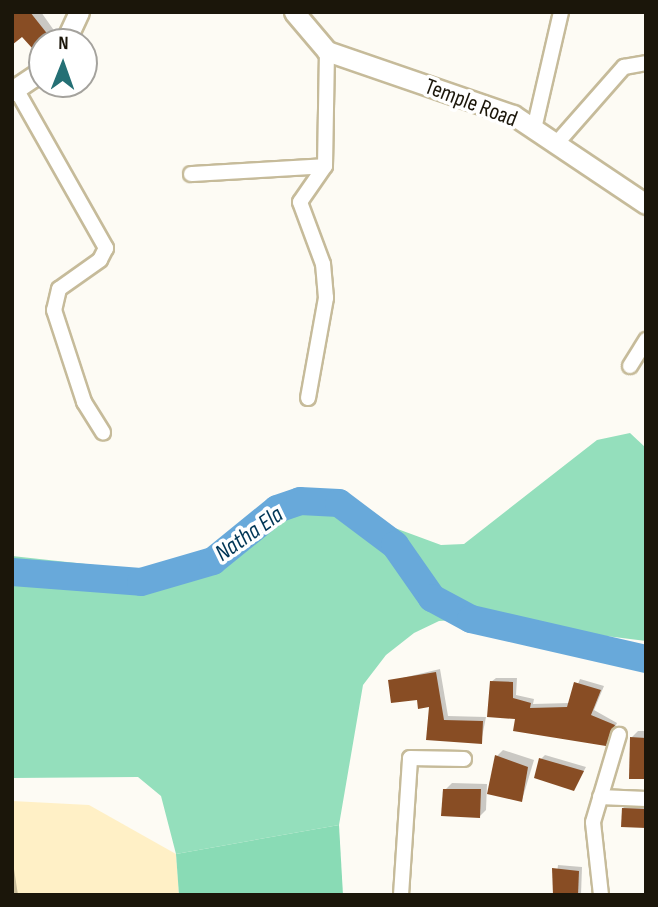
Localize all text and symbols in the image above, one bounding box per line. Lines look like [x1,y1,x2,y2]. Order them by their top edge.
north arrow [28,28,98,98]
text: N [58,32,69,55]
street label: Temple Road [421,73,521,133]
water label: Natha Ela [210,500,288,568]

